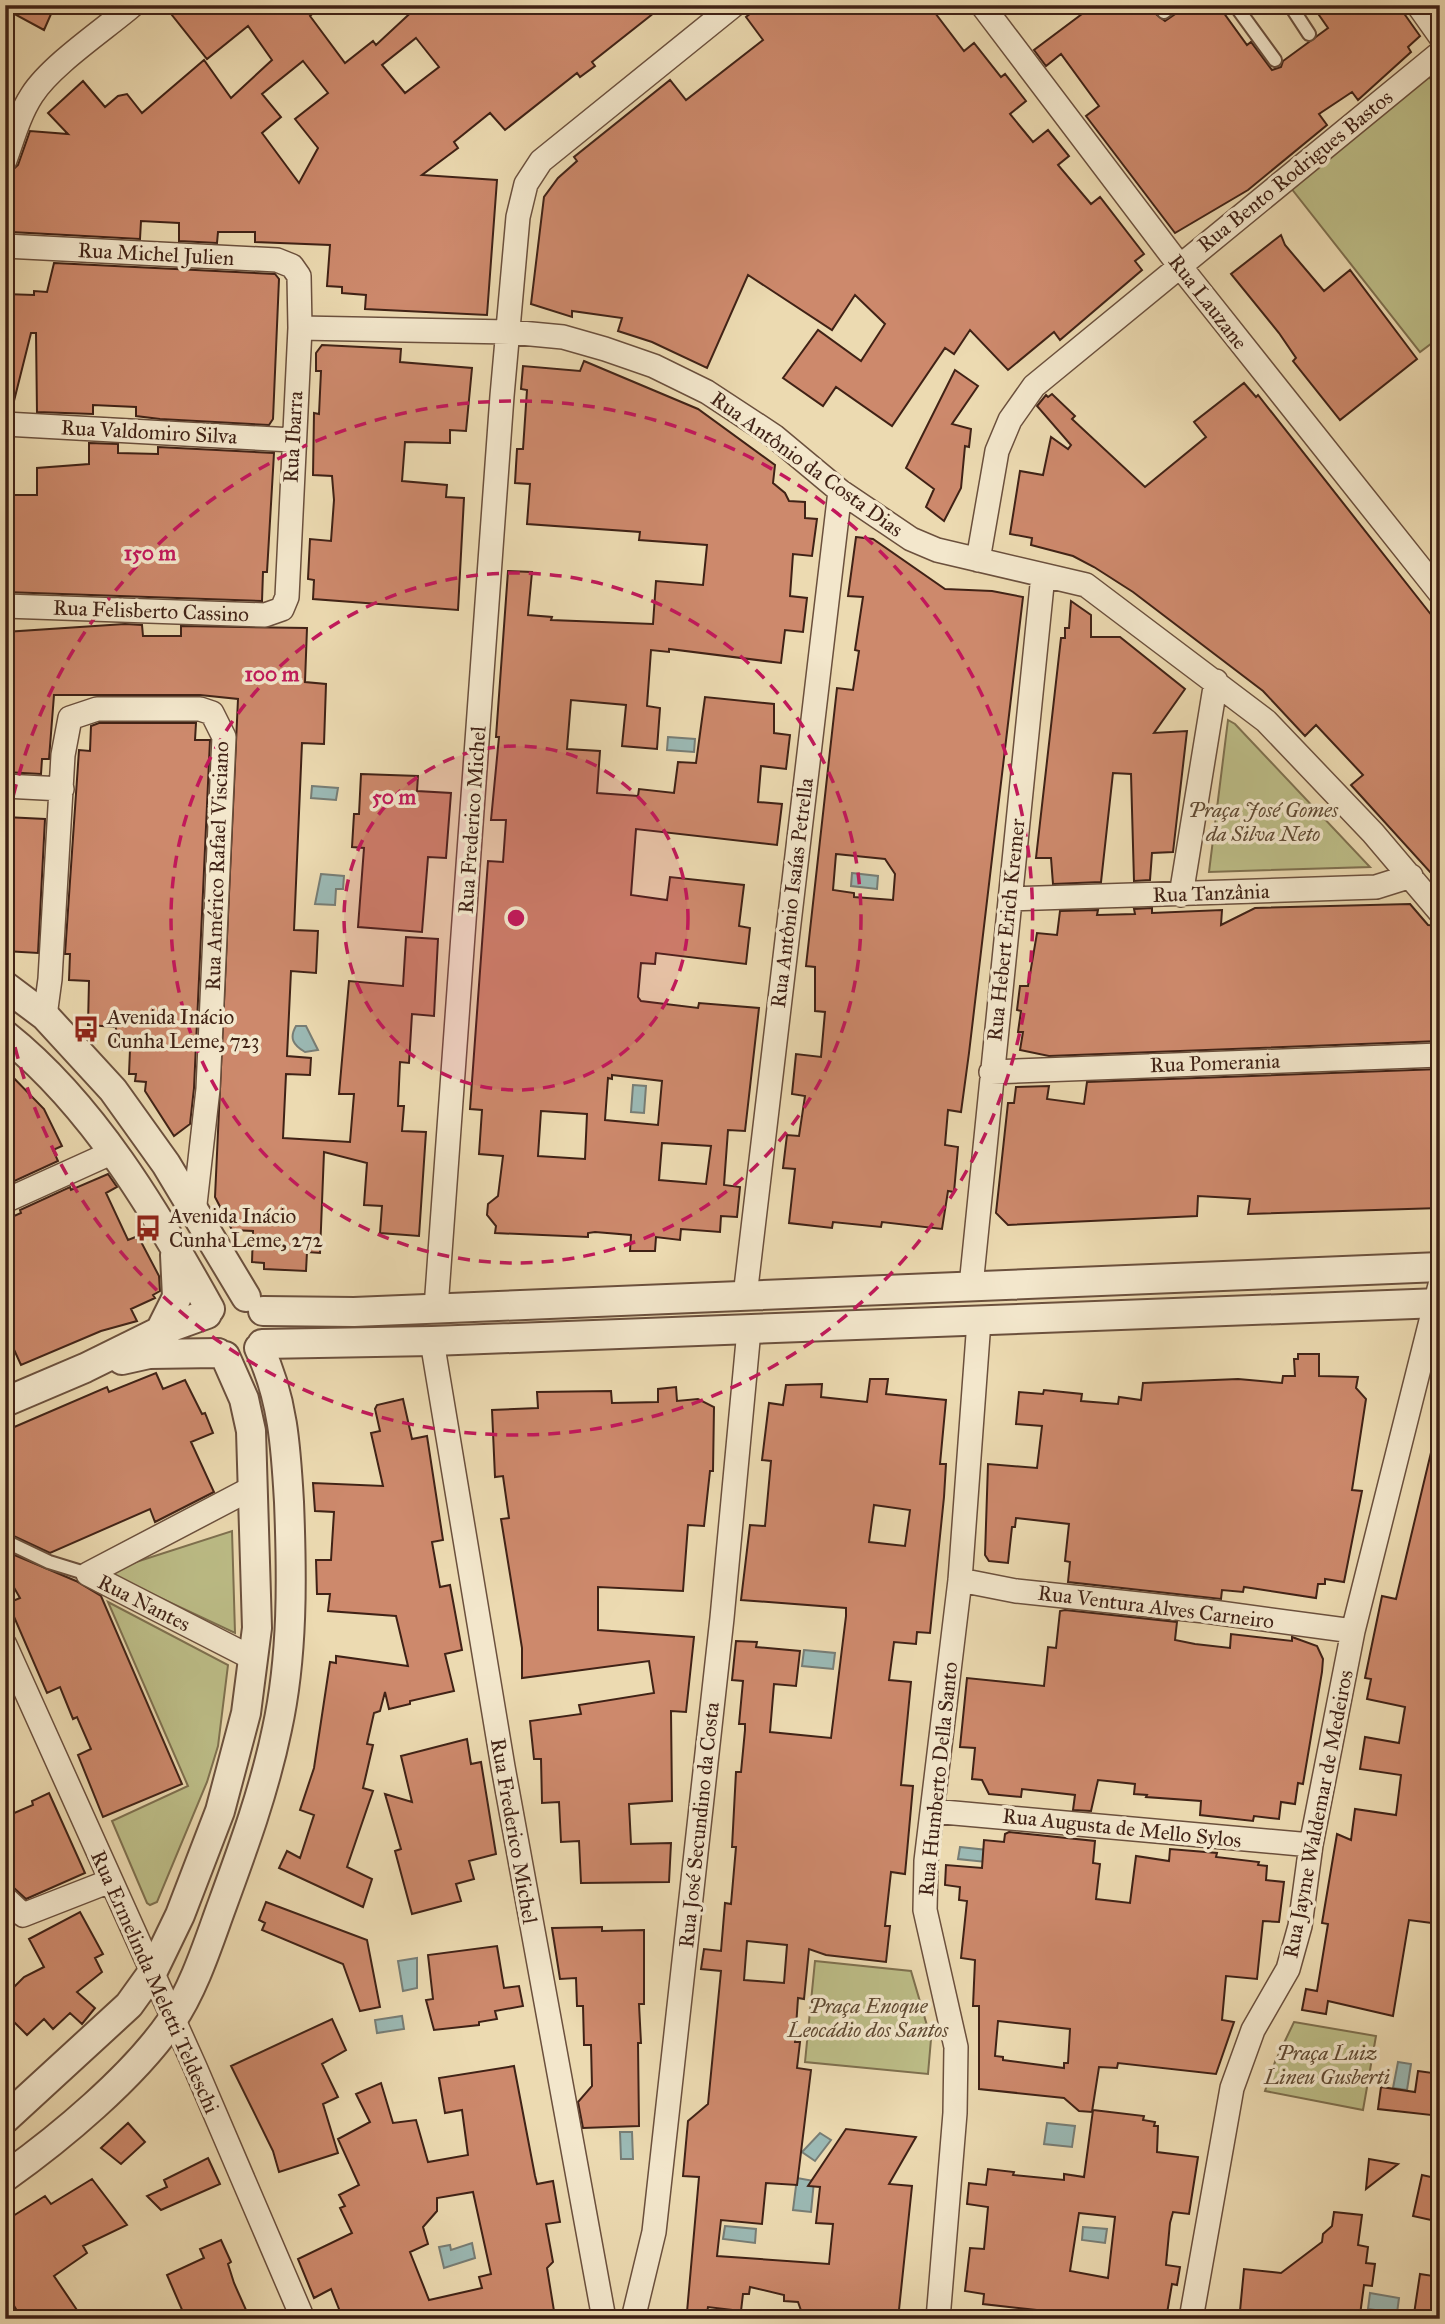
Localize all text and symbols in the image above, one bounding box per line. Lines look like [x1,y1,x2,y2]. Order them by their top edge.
street label: Rua Bento Rodrigues Bastos [1192,84,1398,258]
street label: Rua Michel Julien [77,237,235,271]
street label: Rua Lauzane [1163,249,1253,355]
street label: Rua Antônio da Costa Dias [706,385,908,543]
street label: Rua Ibarra [278,390,308,484]
street label: Rua Valdomiro Silva [60,414,238,450]
text: 150 m [124,540,176,566]
street label: Rua Felisberto Cassino [53,595,250,627]
text: 100 m [245,661,300,687]
street label: Rua Frederico Michel [452,725,492,915]
street label: Rua Américo Rafael Visciano [200,741,234,991]
street label: Rua Antônio Isaías Petrella [765,776,819,1010]
text: 50 m [372,784,416,810]
park label: Praça José Gomes da Silva Neto [1188,797,1339,847]
street label: Rua Hebert Erich Kremer [981,817,1031,1043]
street label: Rua Tanzânia [1152,878,1270,908]
centre of rings [504,906,528,930]
place label: Avenida Inácio Cunha Leme, 723 [106,1004,259,1054]
bus stop icon: Avenida Inácio Cunha Leme, 723 [71,1014,101,1044]
street label: Rua Pomerania [1149,1048,1281,1078]
place label: Avenida Inácio Cunha Leme, 272 [168,1203,323,1253]
bus stop icon: Avenida Inácio Cunha Leme, 272 [133,1213,163,1243]
street label: Rua Nantes [93,1569,195,1637]
street label: Rua Ventura Alves Carneiro [1036,1580,1276,1634]
street label: Rua Humberto Della Santo [913,1660,963,1898]
street label: Rua Jayme Waldemar de Medeiros [1277,1668,1359,1960]
street label: Rua José Secundino da Costa [673,1701,725,1949]
street label: Rua Frederico Michel [485,1736,543,1926]
street label: Rua Augusta de Mello Sylos [1001,1803,1243,1853]
street label: Rua Ermelinda Meletti Teldeschi [85,1846,225,2118]
park label: Praça Enoque Leocádio dos Santos [787,1993,949,2043]
park label: Praça Luiz Lineu Gusberti [1263,2040,1390,2090]

